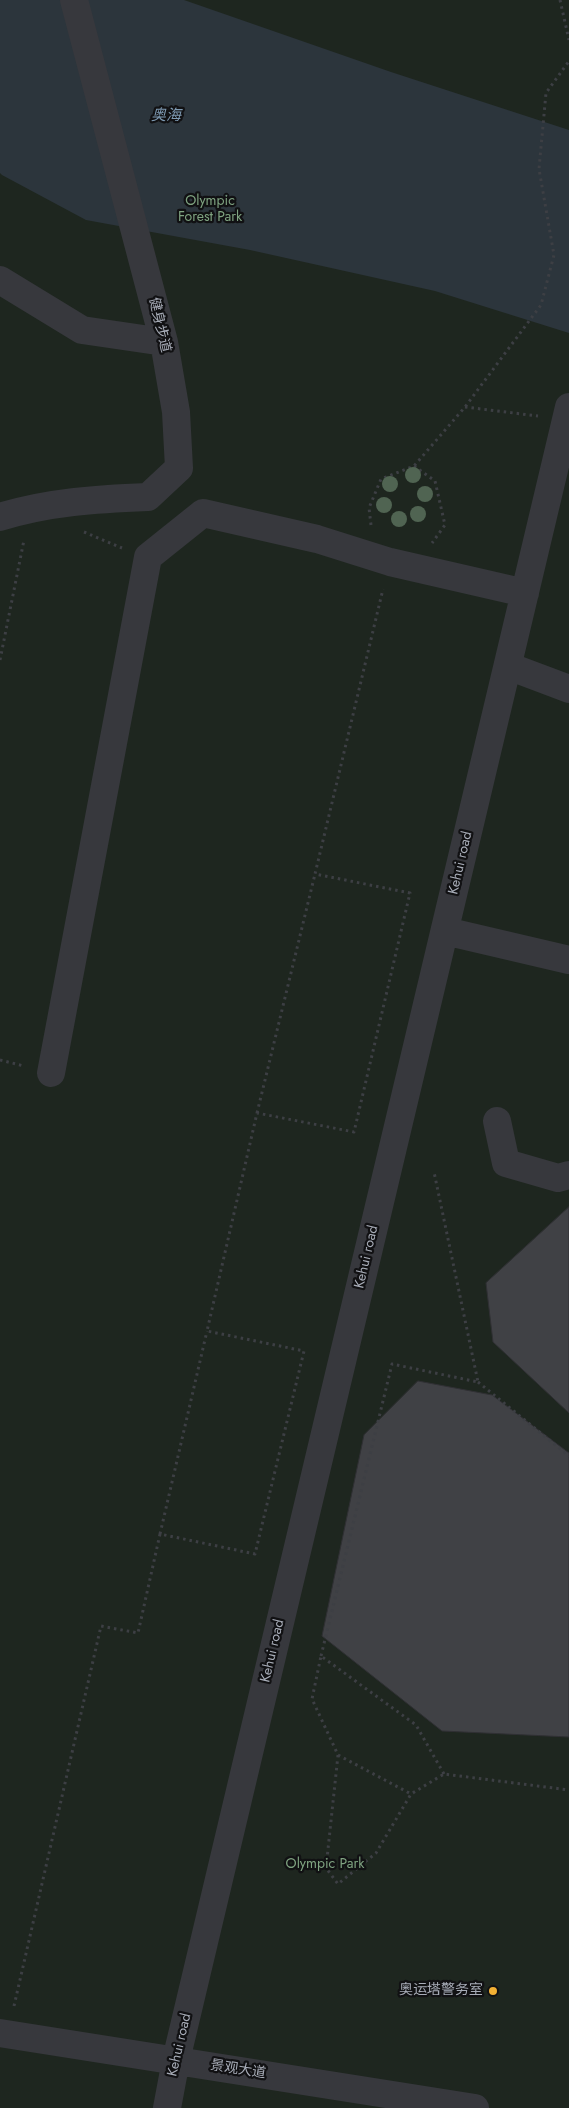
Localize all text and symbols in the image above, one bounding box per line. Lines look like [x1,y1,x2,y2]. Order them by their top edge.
water label: 奥海 [151,107,181,125]
park label: Olympic Forest Park [178,194,242,226]
street label: 健身步道 [145,296,173,354]
street label: Kehui road [446,830,476,896]
street label: Kehui road [352,1224,382,1290]
street label: Kehui road [258,1618,288,1684]
park label: Olympic Park [286,1857,364,1873]
place label: 奥运塔警务室 [399,1983,483,1999]
marker: 奥运塔警务室 [487,1985,499,1997]
street label: Kehui road [165,2012,195,2078]
street label: 景观大道 [209,2057,267,2083]

